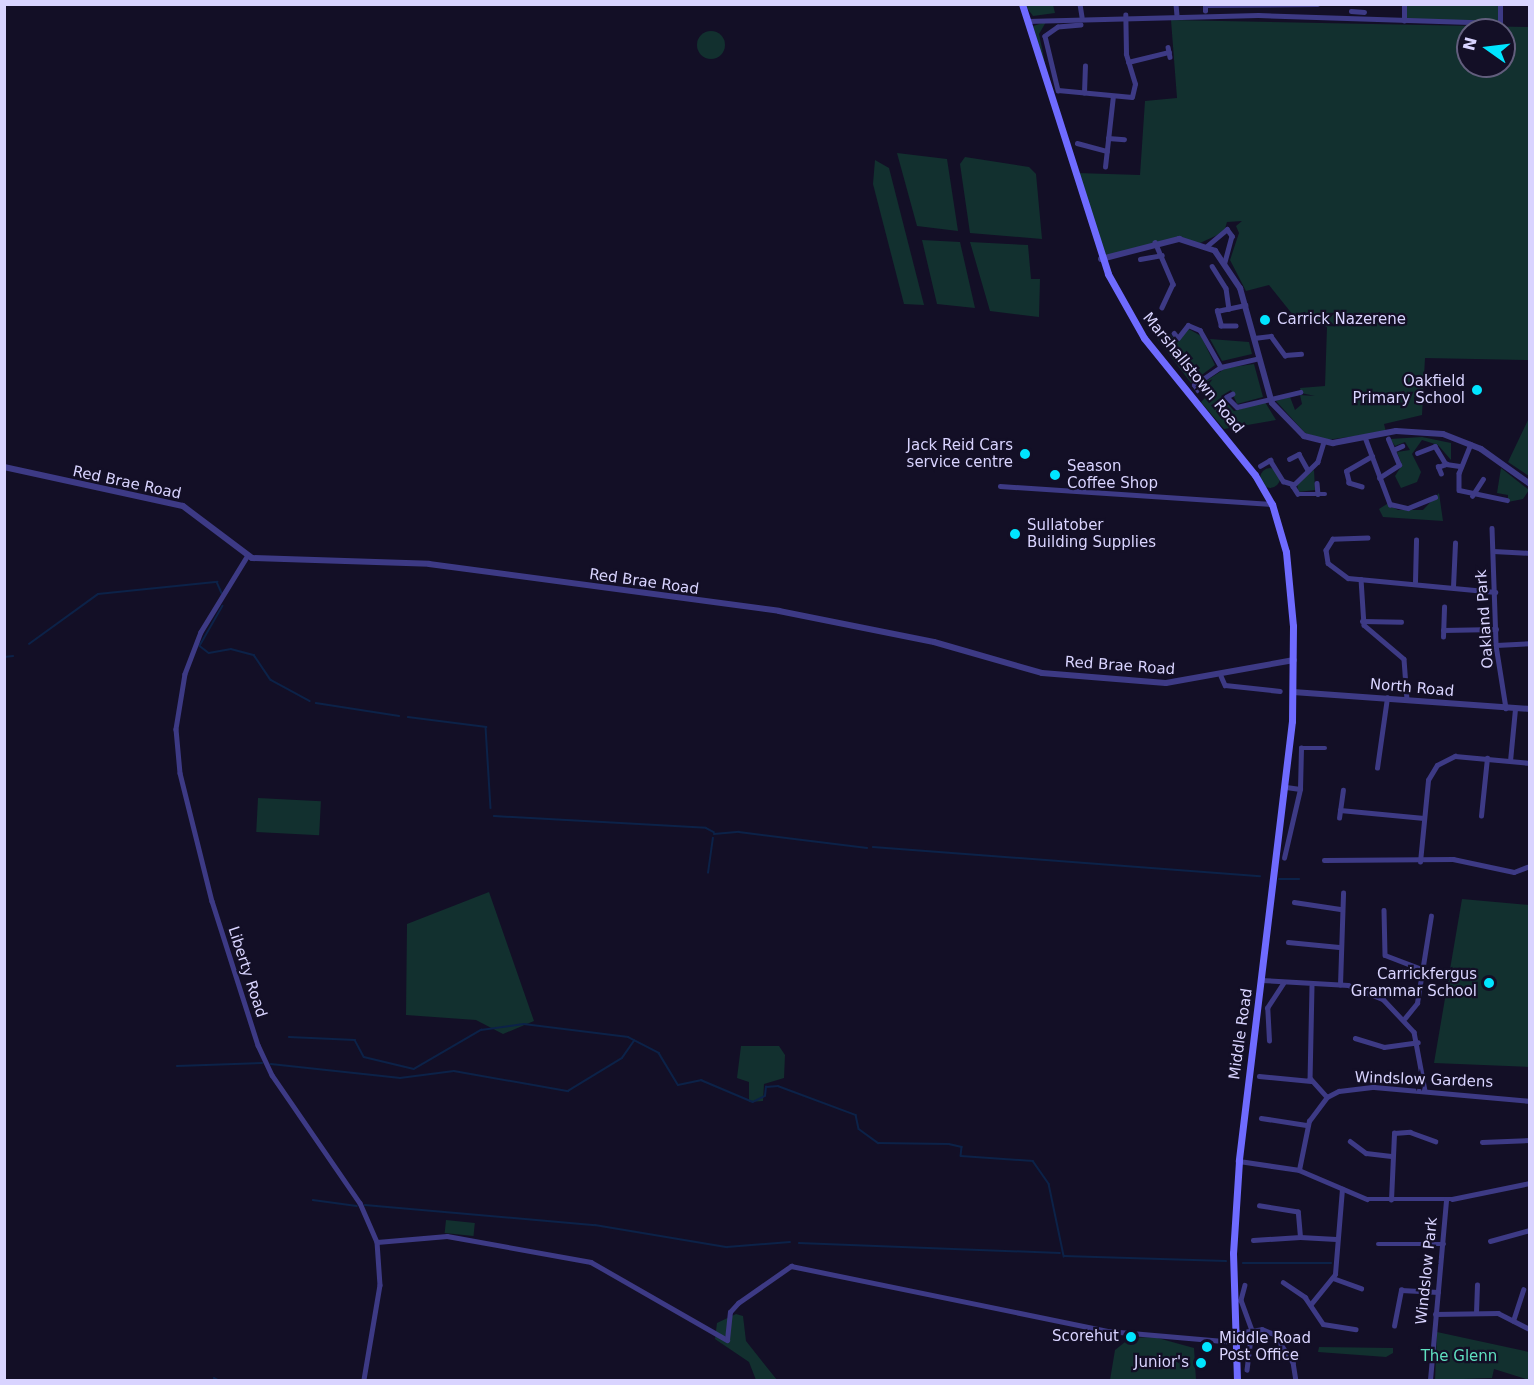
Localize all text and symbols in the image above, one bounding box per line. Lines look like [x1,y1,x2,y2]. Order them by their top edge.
north arrow [1456,18,1516,78]
text: N [1459,35,1481,53]
street label: Marshallstown Road [1139,309,1247,437]
place label: Carrick Nazerene [1277,311,1406,329]
marker: Carrick Nazerene [1258,313,1272,327]
place label: Oakfield Primary School [1352,372,1465,407]
marker: Oakfield Primary School [1470,383,1484,397]
place label: Jack Reid Cars service centre [907,436,1013,471]
marker: Jack Reid Cars service centre [1018,447,1032,461]
place label: Season Coffee Shop [1067,457,1158,492]
street label: Red Brae Road [71,463,183,503]
marker: Season Coffee Shop [1048,468,1062,482]
place label: Sullatober Building Supplies [1027,516,1156,551]
marker: Sullatober Building Supplies [1008,527,1022,541]
street label: Red Brae Road [588,565,700,599]
street label: Oakland Park [1473,569,1497,669]
street label: Red Brae Road [1064,653,1176,679]
street label: North Road [1369,675,1455,701]
street label: Liberty Road [224,924,270,1020]
place label: Carrickfergus Grammar School [1351,965,1477,1000]
marker: Carrickfergus Grammar School [1482,976,1496,990]
street label: Middle Road [1226,987,1256,1081]
street label: Windslow Gardens [1354,1069,1494,1091]
street label: Windslow Park [1412,1216,1442,1326]
place label: Scorehut [1052,1328,1119,1346]
place label: Middle Road Post Office [1219,1329,1311,1364]
marker: Scorehut [1124,1330,1138,1344]
marker: Middle Road Post Office [1200,1340,1214,1354]
park label: The Glenn [1421,1348,1497,1366]
place label: Junior's [1134,1354,1189,1372]
marker: Junior's [1194,1356,1208,1370]

